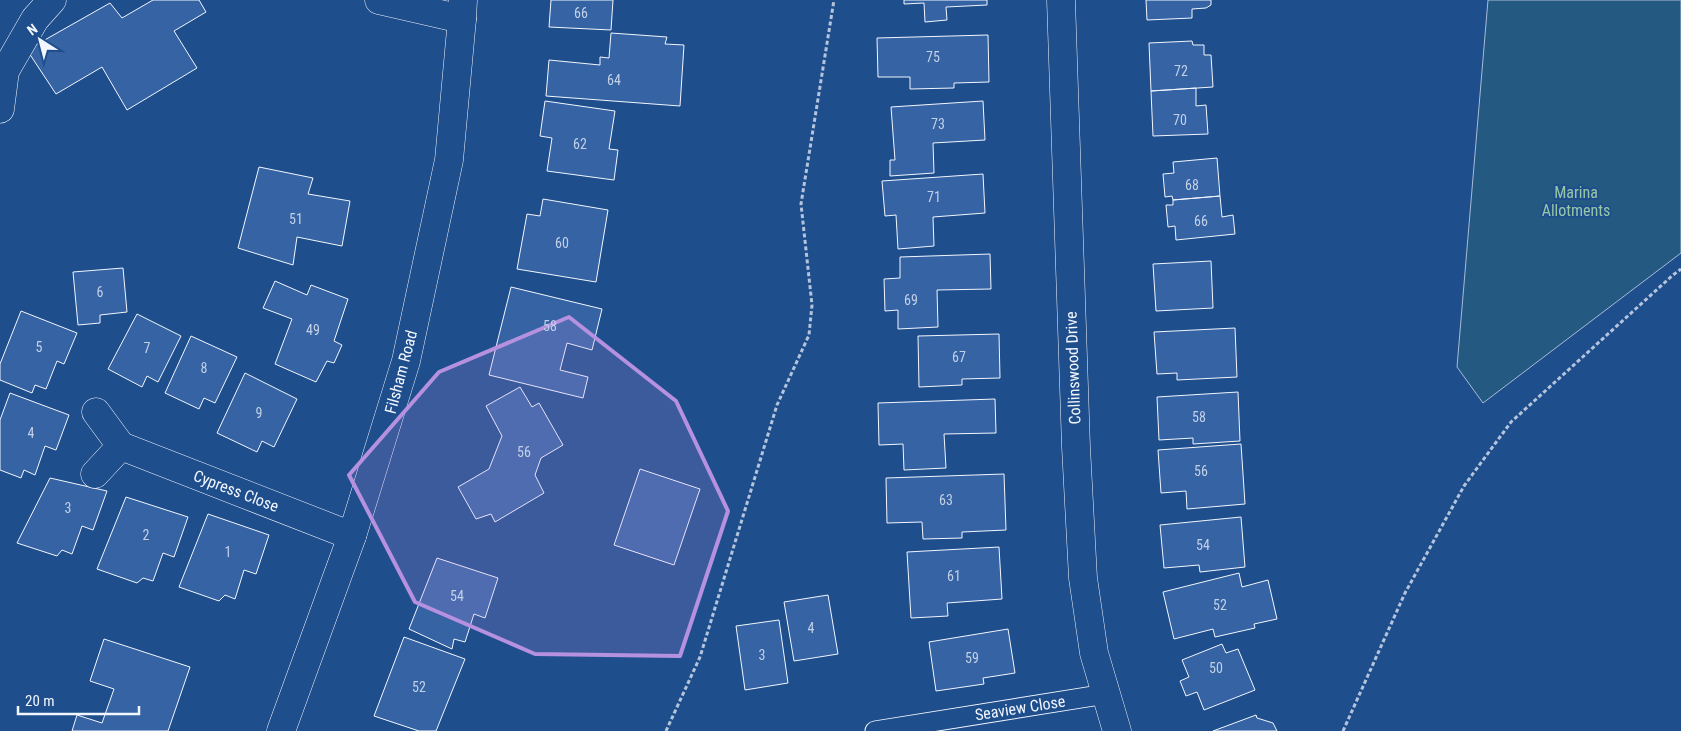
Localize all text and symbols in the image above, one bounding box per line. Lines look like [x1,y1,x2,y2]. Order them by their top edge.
house number: 66 [574,5,588,21]
north arrow [15,15,65,65]
text: N [24,20,41,38]
house number: 75 [926,49,940,65]
house number: 72 [1174,63,1188,79]
house number: 64 [607,72,621,88]
house number: 70 [1173,112,1187,128]
house number: 73 [931,116,945,132]
house number: 62 [573,136,587,152]
house number: 68 [1185,177,1199,193]
park label: Marina Allotments [1542,183,1610,220]
house number: 71 [927,189,941,205]
house number: 51 [289,211,303,227]
house number: 66 [1194,213,1208,229]
house number: 60 [555,235,569,251]
house number: 6 [97,284,104,300]
house number: 69 [904,292,918,308]
street label: Collinswood Drive [1062,311,1084,425]
house number: 58 [543,318,557,334]
house number: 49 [306,322,320,338]
street label: Filsham Road [381,328,421,416]
house number: 5 [36,339,43,355]
house number: 7 [144,340,151,356]
house number: 67 [952,349,966,365]
house number: 8 [201,360,208,376]
house number: 9 [256,405,262,421]
house number: 58 [1192,409,1206,425]
house number: 4 [28,425,35,441]
house number: 56 [517,444,531,460]
house number: 56 [1194,463,1208,479]
street label: Cypress Close [191,466,281,516]
house number: 63 [939,492,953,508]
house number: 3 [65,500,71,516]
house number: 2 [143,527,150,543]
house number: 54 [1196,537,1210,553]
house number: 1 [225,544,231,560]
house number: 61 [947,568,961,584]
house number: 54 [450,588,464,604]
house number: 52 [1213,597,1227,613]
house number: 4 [808,620,815,636]
house number: 3 [759,647,765,663]
house number: 59 [965,650,979,666]
house number: 50 [1209,660,1223,676]
house number: 52 [412,679,426,695]
scale bar [18,684,139,716]
street label: Seaview Close [974,691,1066,725]
text: 20 m [25,692,55,710]

